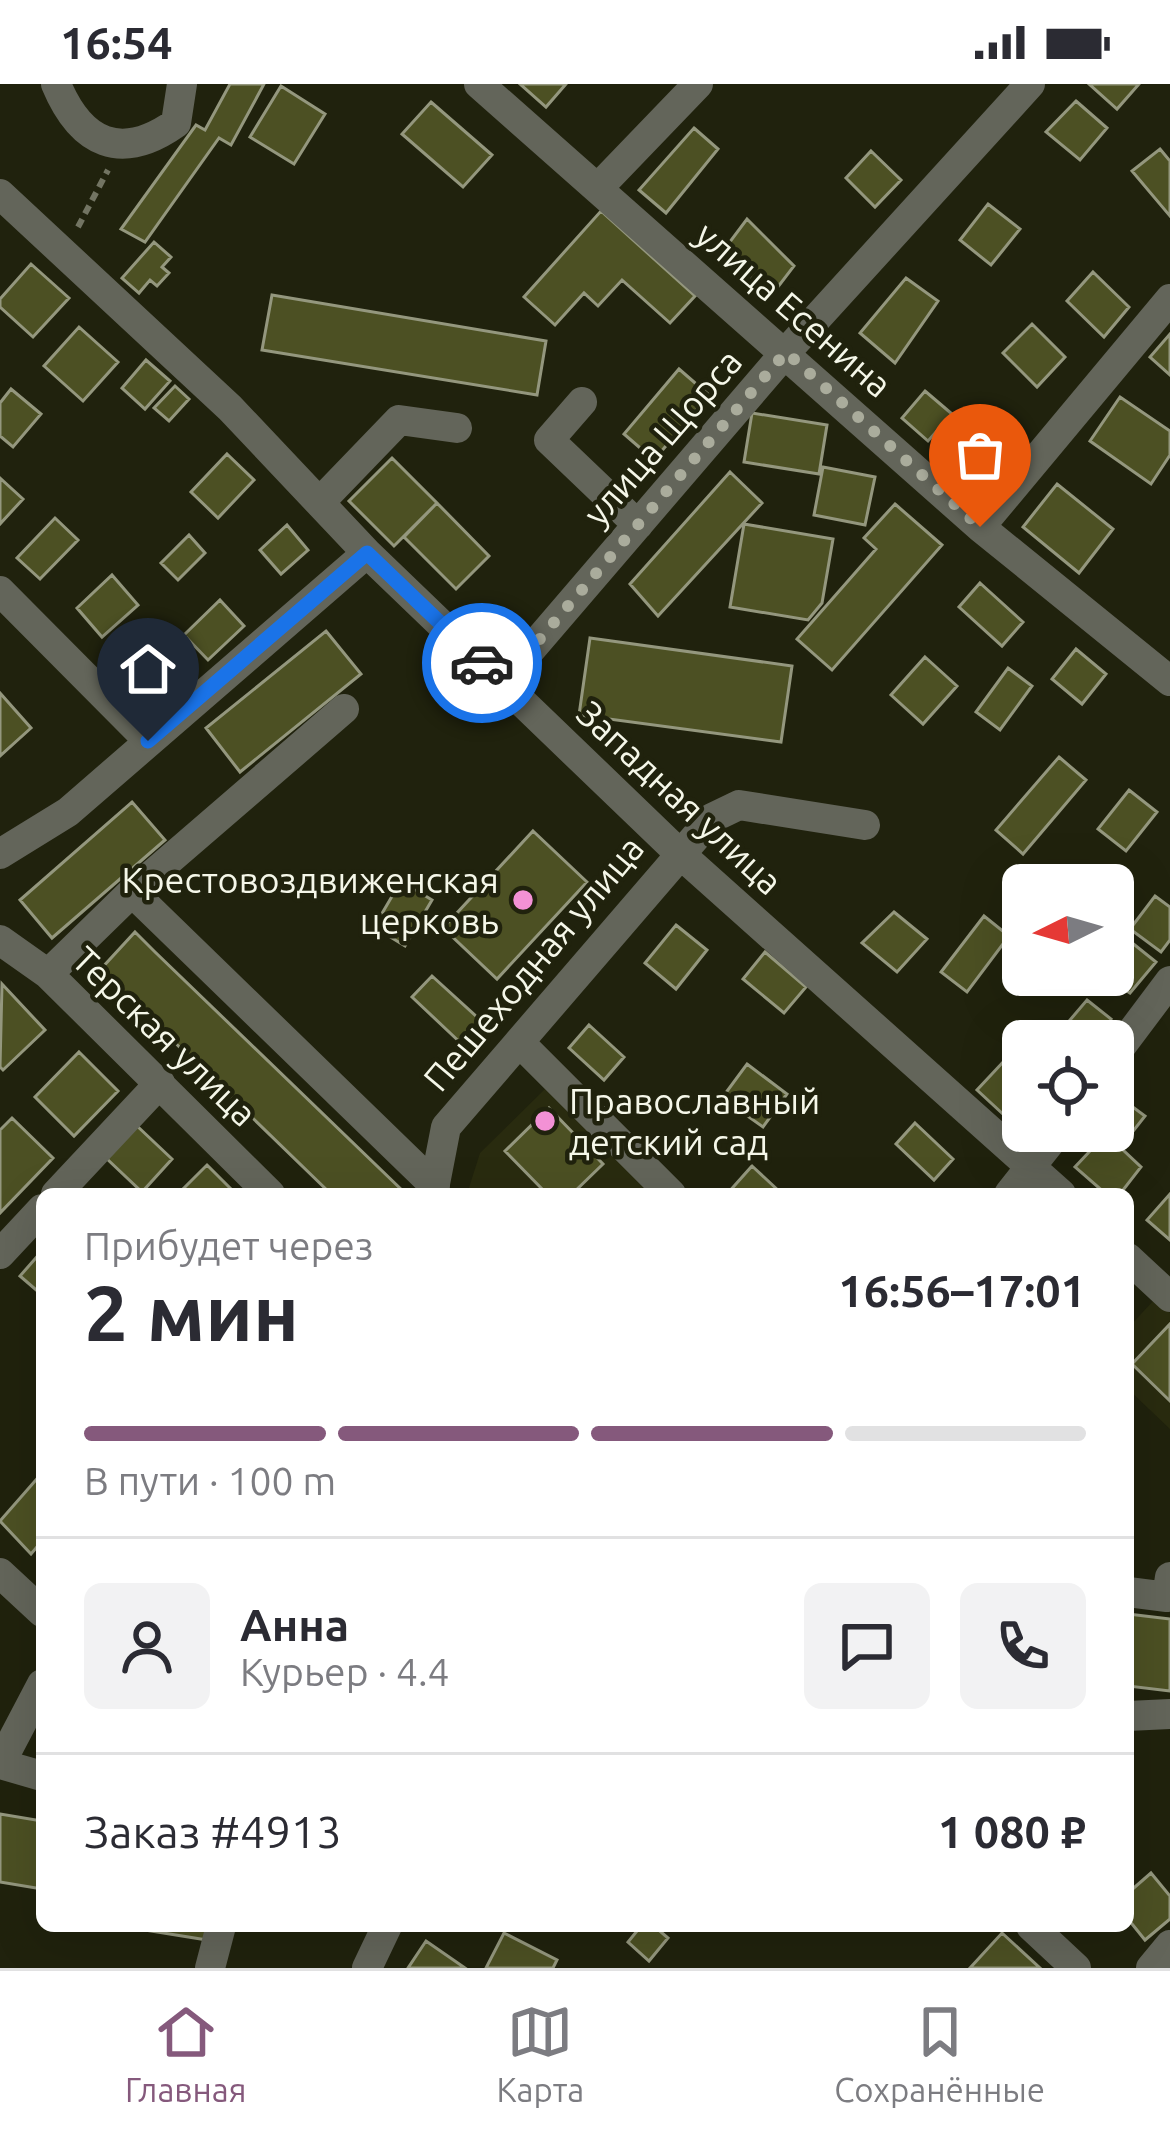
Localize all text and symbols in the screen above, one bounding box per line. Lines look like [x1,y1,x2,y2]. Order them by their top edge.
text: 16:54 [60,17,173,68]
street label: улица Есенина [688,213,900,405]
street label: улица Щорса [574,341,750,533]
pin [929,404,1031,527]
icon: bag [947,422,1013,488]
courier [422,603,542,723]
pin [97,618,199,741]
icon: car [449,630,515,696]
icon: home [115,636,181,702]
street label: Западная улица [569,692,791,902]
street label: Пешеходная улица [415,828,651,1098]
place label: Крестовоздвиженская церковь [122,859,499,941]
north arrow [1002,864,1134,996]
map controls [1002,864,1134,1152]
marker: Крестовоздвиженская церковь [510,887,536,913]
street label: Терская улица [65,938,265,1134]
button: locate [1002,1020,1134,1152]
place label: Православный детский сад [569,1080,820,1162]
marker: Православный детский сад [532,1108,558,1134]
text: Прибудет через [84,1224,373,1267]
text: 16:56–17:01 [838,1265,1086,1316]
text: 2 мин [84,1268,299,1356]
text: В пути · 100 m [84,1459,336,1502]
button: person [84,1583,210,1709]
button: chat [804,1583,930,1709]
button: phone [960,1583,1086,1709]
text: Анна [240,1599,349,1650]
text: Курьер · 4.4 [240,1650,450,1693]
text: Заказ #4913 [84,1806,342,1857]
text: 1 080 ₽ [938,1806,1086,1857]
tab: Главная [125,1999,247,2108]
tab: Карта [496,1999,584,2108]
tab: Сохранённые [834,1999,1045,2108]

